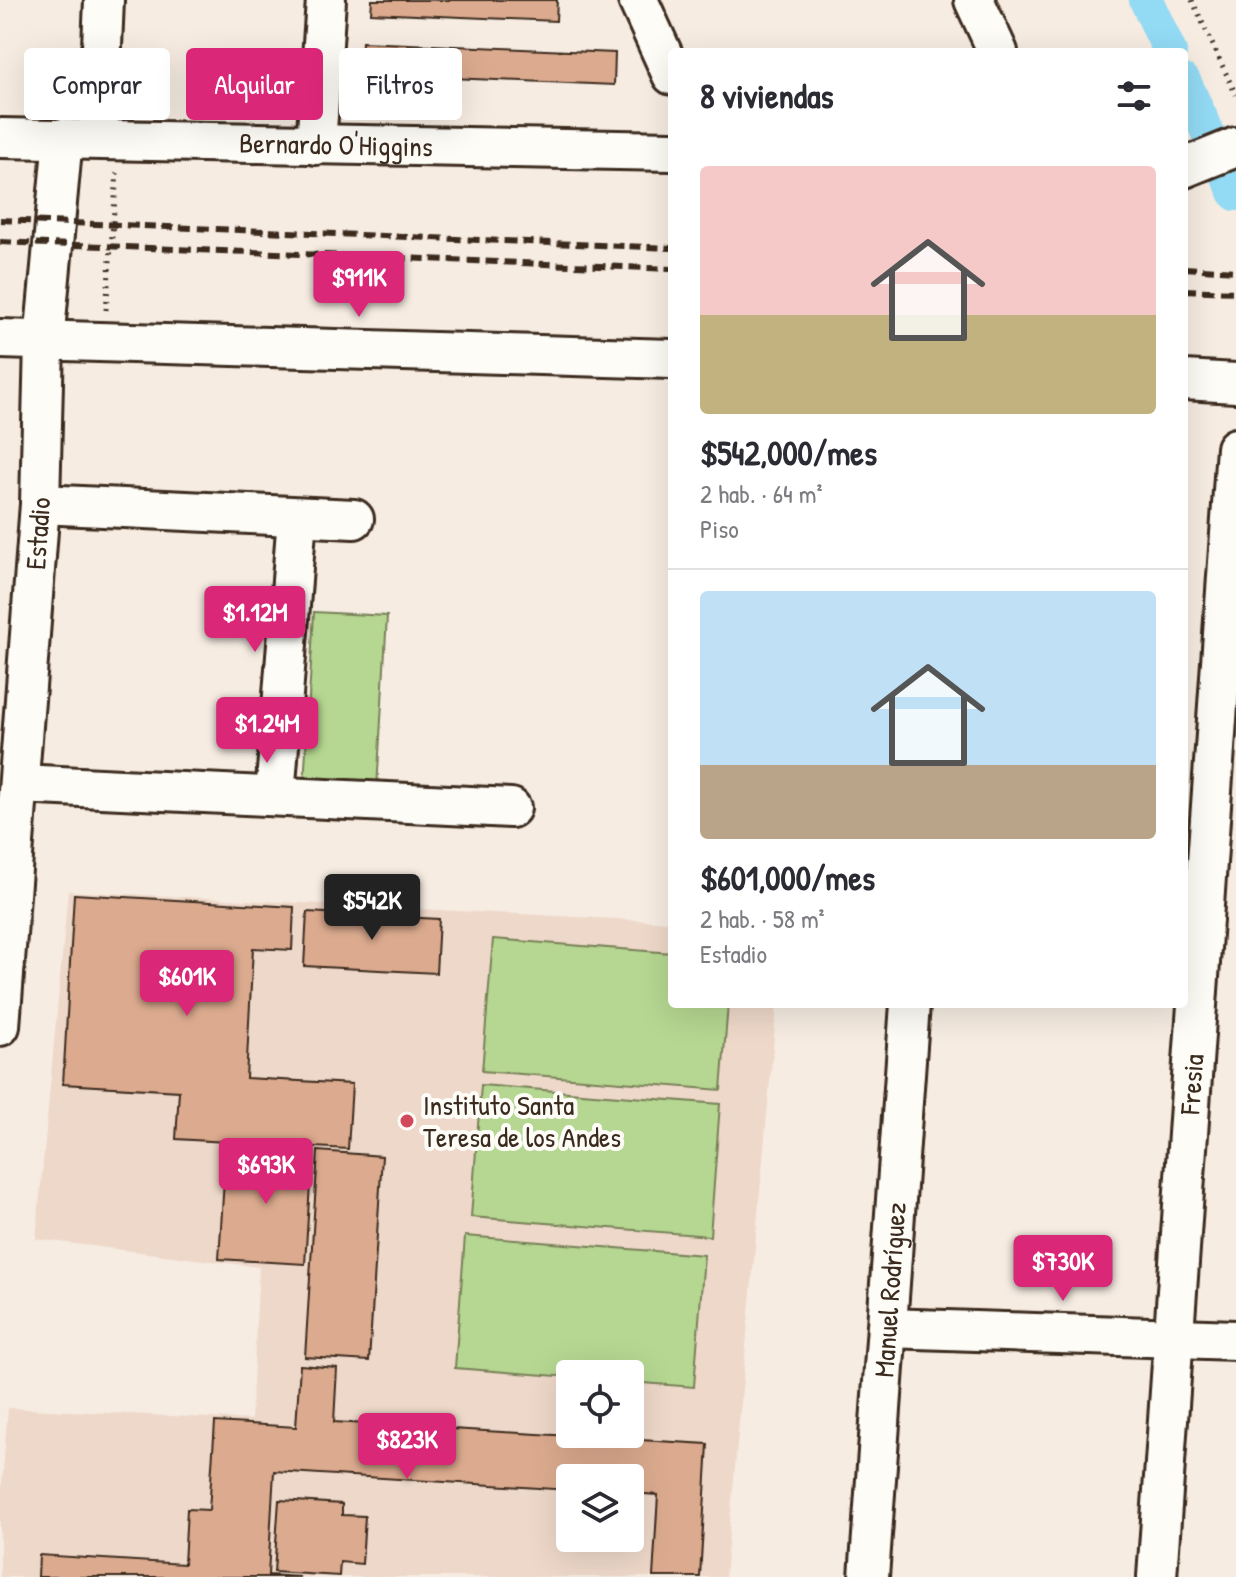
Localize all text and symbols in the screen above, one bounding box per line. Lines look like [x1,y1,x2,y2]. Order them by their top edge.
chip: Comprar [24,48,170,120]
chip: Alquilar [186,48,323,120]
chip: Filtros [339,48,462,120]
text: 8 viviendas [700,73,834,119]
icon: filters [1112,74,1156,118]
street label: Bernardo O'Higgins [239,124,433,165]
icon: home [856,218,1000,362]
pin: $911K [303,251,415,319]
text: $911K [331,259,387,294]
text: $542,000/mes [700,430,877,476]
text: 2 hab. · 64 m² [700,476,822,511]
street label: Estadio [16,497,59,571]
text: Piso [700,511,739,546]
pin: $1.12M [190,586,320,654]
text: $1.12M [222,594,288,629]
icon: home [856,643,1000,787]
pin: $1.24M [202,697,332,765]
text: $1.24M [234,705,300,740]
text: $601,000/mes [700,855,875,901]
pin: $542K [316,874,428,942]
text: $542K [342,882,402,917]
text: 2 hab. · 58 m² [700,901,825,936]
text: Estadio [700,936,767,971]
pin: $601K [131,950,243,1018]
text: $601K [158,958,216,993]
street label: Fresia [1170,1053,1213,1117]
place label: Instituto Santa Teresa de los Andes [423,1086,621,1156]
marker: Instituto Santa Teresa de los Andes [398,1112,416,1130]
pin: $693K [210,1138,322,1206]
text: $693K [237,1146,295,1181]
street label: Manuel Rodríguez [864,1201,915,1379]
pin: $730K [1007,1235,1119,1303]
text: $730K [1032,1243,1094,1278]
map controls [556,1360,644,1552]
button: locate [556,1360,644,1448]
pin: $823K [351,1413,463,1481]
text: $823K [376,1421,438,1456]
button: layers [556,1464,644,1552]

